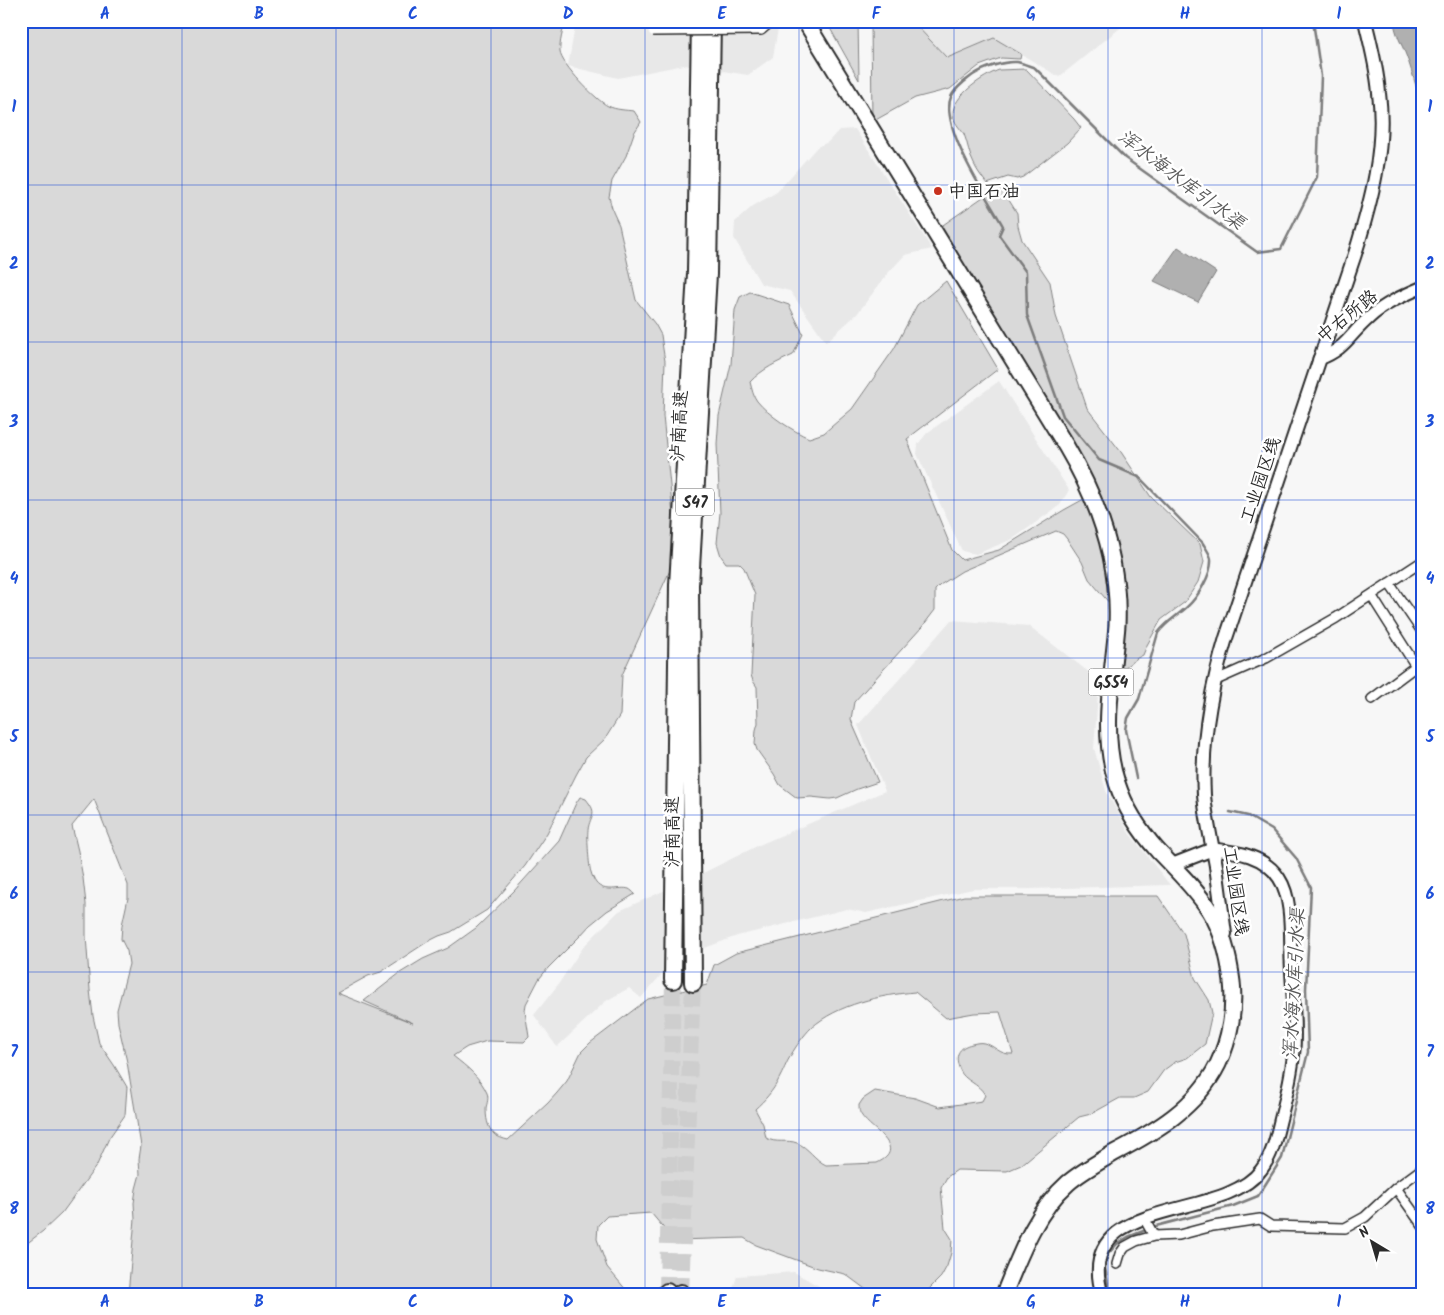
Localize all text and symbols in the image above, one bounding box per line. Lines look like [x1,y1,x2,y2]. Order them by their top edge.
text: A [100,2,110,27]
text: B [254,2,264,27]
text: C [408,2,418,27]
text: D [563,2,574,27]
text: E [718,2,728,27]
text: F [872,2,882,27]
text: G [1026,2,1036,27]
text: H [1180,2,1190,27]
text: I [1337,2,1342,27]
text: 1 [12,95,17,120]
text: 1 [1428,95,1433,120]
water label: 浑水海水库引水渠 [1111,123,1252,240]
place label: 中国石油 [948,178,1020,207]
marker: 中国石油 [932,185,944,197]
text: 2 [9,252,19,277]
text: 2 [1425,252,1435,277]
street label: 中右所路 [1311,283,1385,351]
street label: 泸南高速 [664,389,697,463]
text: 3 [9,410,19,435]
text: 3 [1425,410,1435,435]
street label: 工业园区线 [1233,433,1290,528]
road number: S47 [676,488,714,516]
text: 4 [10,567,19,592]
text: 4 [1426,567,1435,592]
road number: G554 [1088,669,1134,696]
text: 5 [9,725,20,750]
text: 5 [1425,725,1436,750]
street label: 泸南高速 [659,796,688,868]
street label: 工业园区线 [1214,845,1255,938]
text: 6 [10,882,19,907]
text: 6 [1426,882,1435,907]
water label: 浑水海水库引水渠 [1276,905,1314,1061]
text: 7 [10,1040,18,1065]
text: 7 [1426,1040,1434,1065]
text: 8 [9,1197,19,1222]
text: 8 [1425,1197,1435,1222]
north arrow [1346,1218,1396,1268]
text: N [1354,1221,1375,1244]
text: A [100,1290,110,1315]
text: B [254,1290,264,1315]
text: C [408,1290,418,1315]
text: D [563,1290,574,1315]
text: E [718,1290,728,1315]
text: F [872,1290,882,1315]
text: G [1026,1290,1036,1315]
text: H [1180,1290,1190,1315]
text: I [1337,1290,1342,1315]

